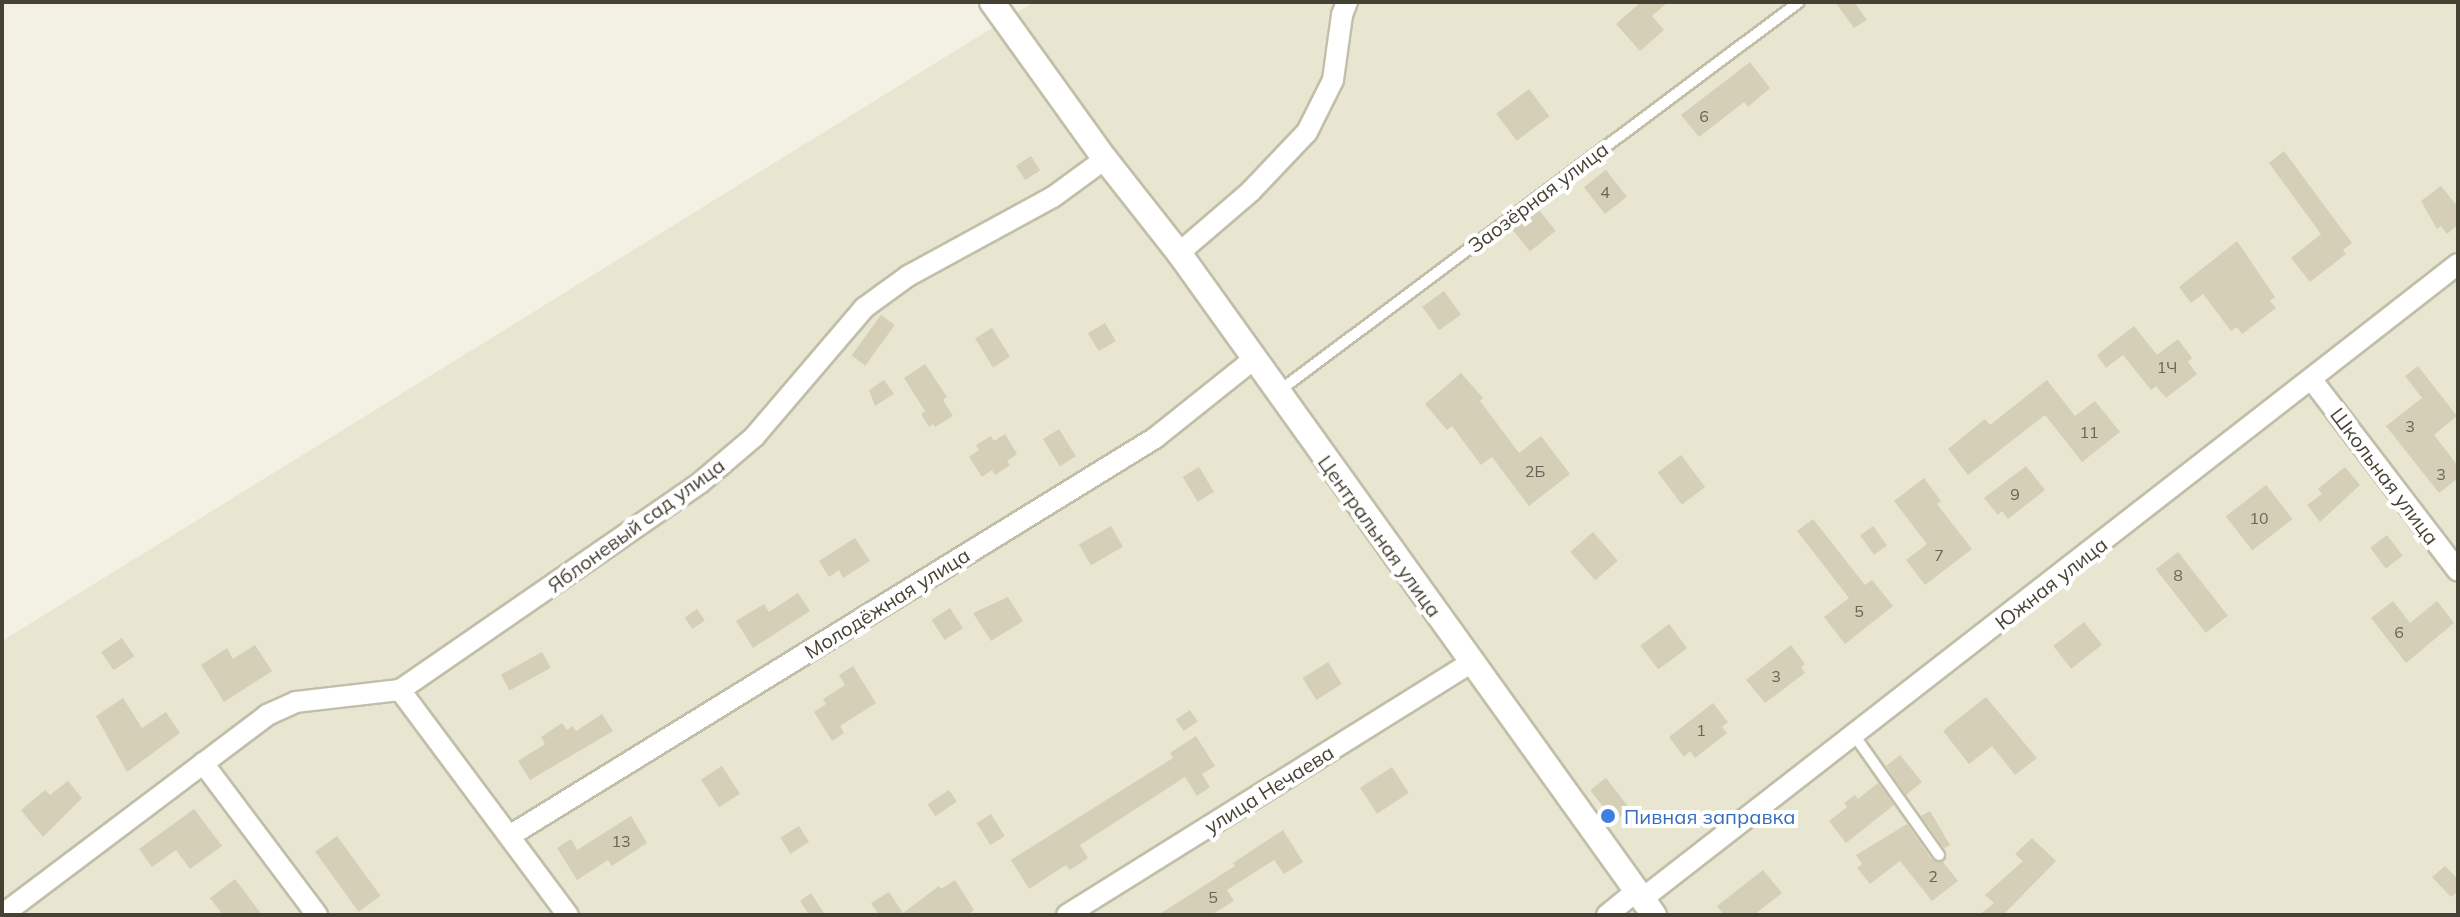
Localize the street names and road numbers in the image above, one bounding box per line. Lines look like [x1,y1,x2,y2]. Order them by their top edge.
street label: Заозёрная улица [1463,137,1613,257]
street label: Школьная улица [2326,403,2444,549]
street label: Центральная улица [1313,450,1447,622]
street label: Яблоневый сад улица [543,453,729,597]
street label: Южная улица [1990,532,2112,634]
street label: Молодёжная улица [800,542,974,664]
street label: улица Нечаева [1200,740,1338,838]

